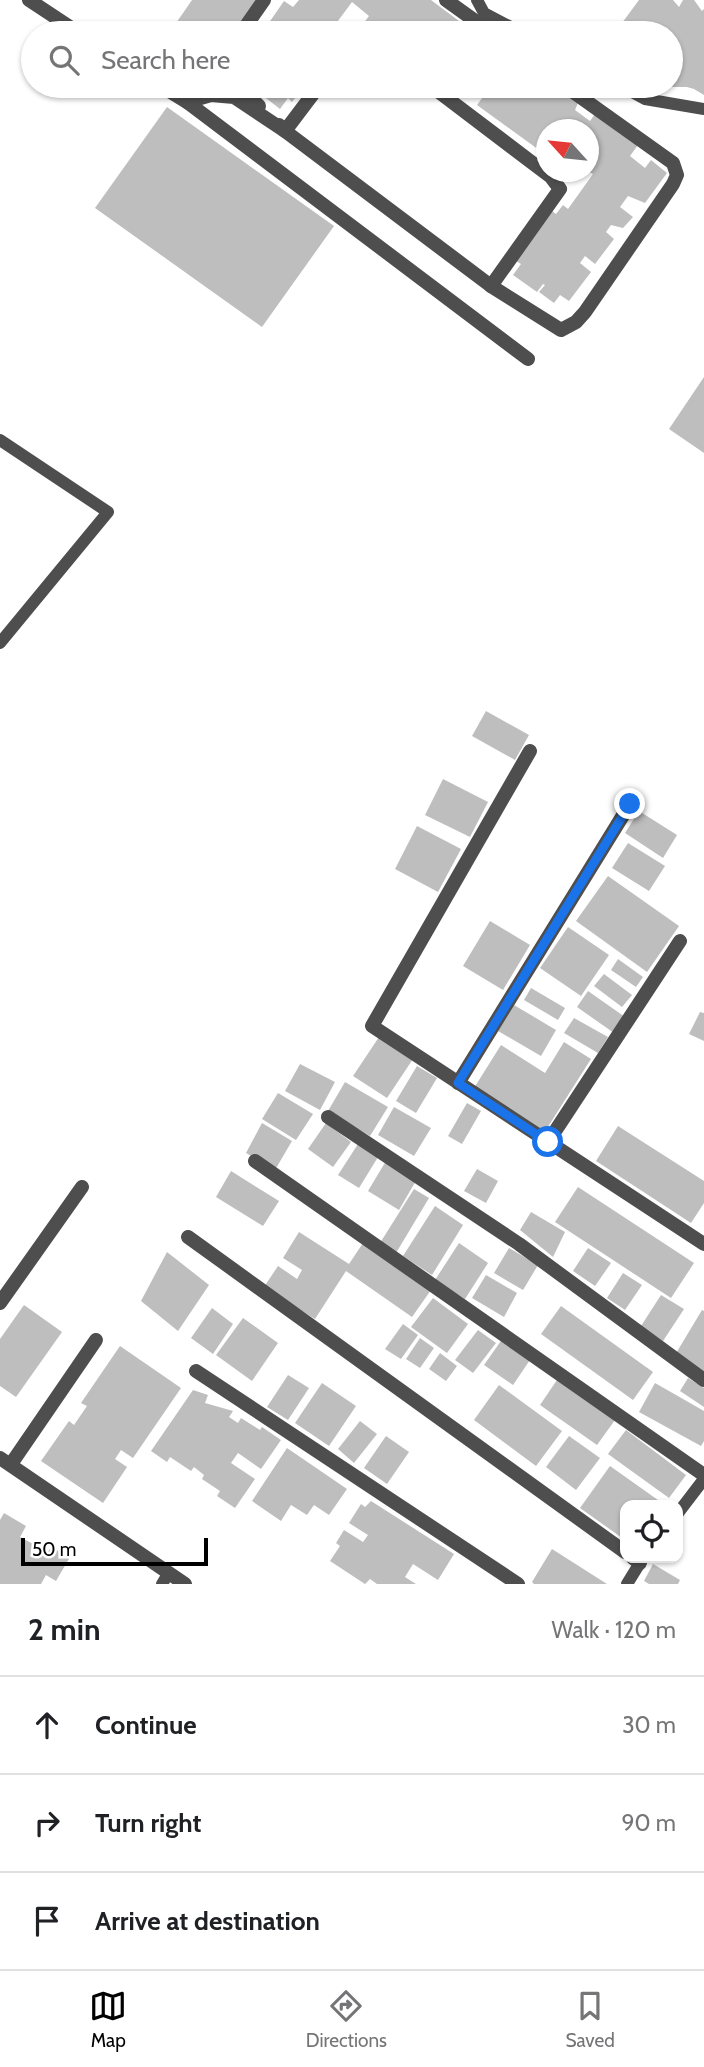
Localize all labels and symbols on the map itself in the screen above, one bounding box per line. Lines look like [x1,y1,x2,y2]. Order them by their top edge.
north arrow [536,119,599,182]
route end [614,788,645,819]
route start [532,1126,563,1157]
scale bar [21,1535,208,1567]

